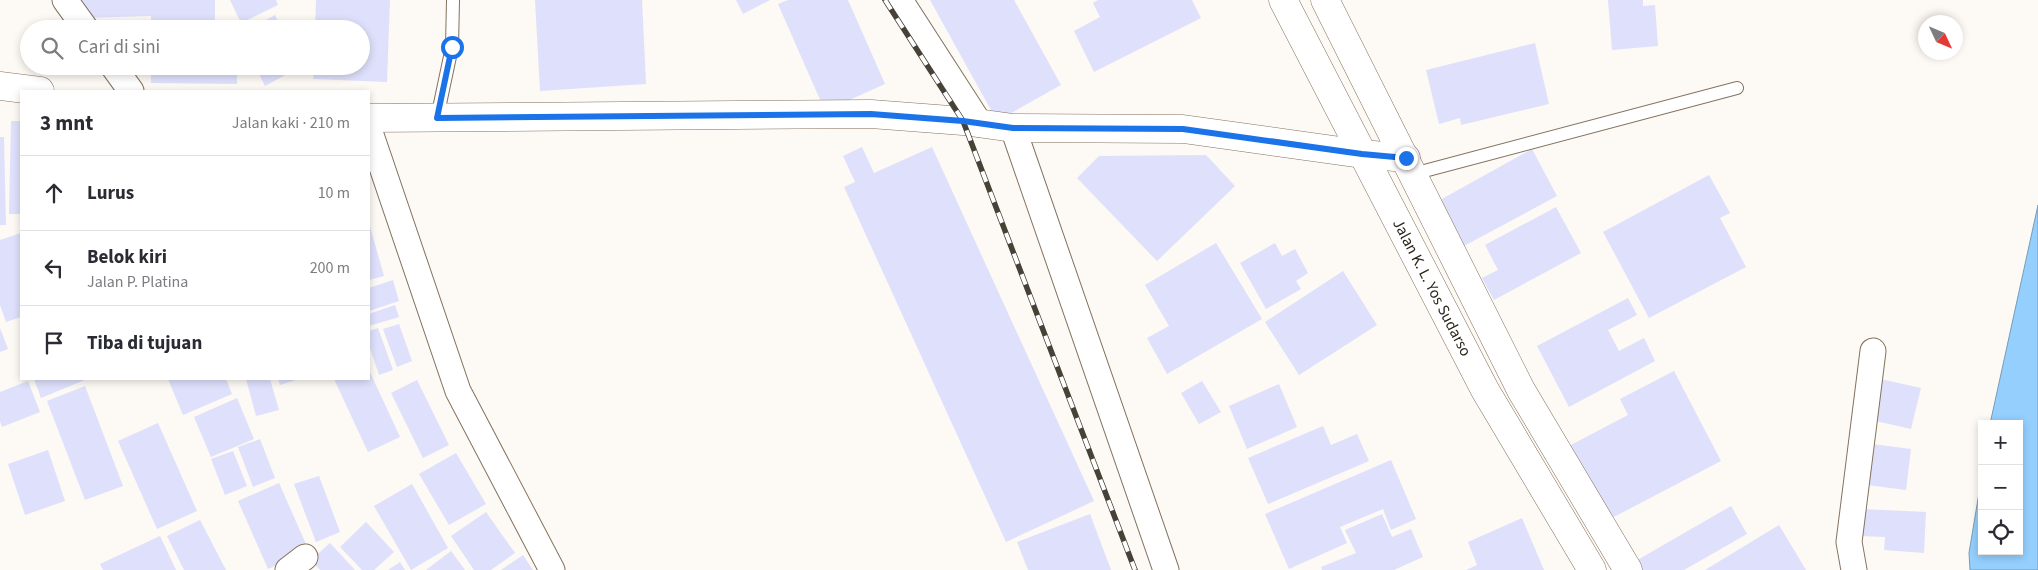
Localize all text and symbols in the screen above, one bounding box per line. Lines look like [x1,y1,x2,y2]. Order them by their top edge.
north arrow [1918,15,1963,60]
search box [20,20,370,75]
icon: search [38,34,66,62]
text: Cari di sini [78,34,160,61]
route start [441,36,464,59]
text: 3 mnt [40,108,93,138]
text: Jalan kaki · 210 m [232,112,350,134]
route end [1395,147,1418,170]
icon: ahead [40,179,68,207]
text: Lurus [87,180,134,207]
text: 10 m [318,182,350,204]
street label: Jalan K. L. Yos Sudarso [1387,215,1477,360]
text: Belok kiri [87,244,167,271]
icon: left [40,254,68,282]
text: 200 m [310,257,350,279]
text: Jalan P. Platina [87,271,188,293]
icon: arrive [40,329,68,357]
text: Tiba di tujuan [87,330,202,357]
map controls [1978,420,2023,555]
button: + [1978,420,2023,465]
button: − [1978,465,2023,510]
button: locate [1978,510,2023,555]

